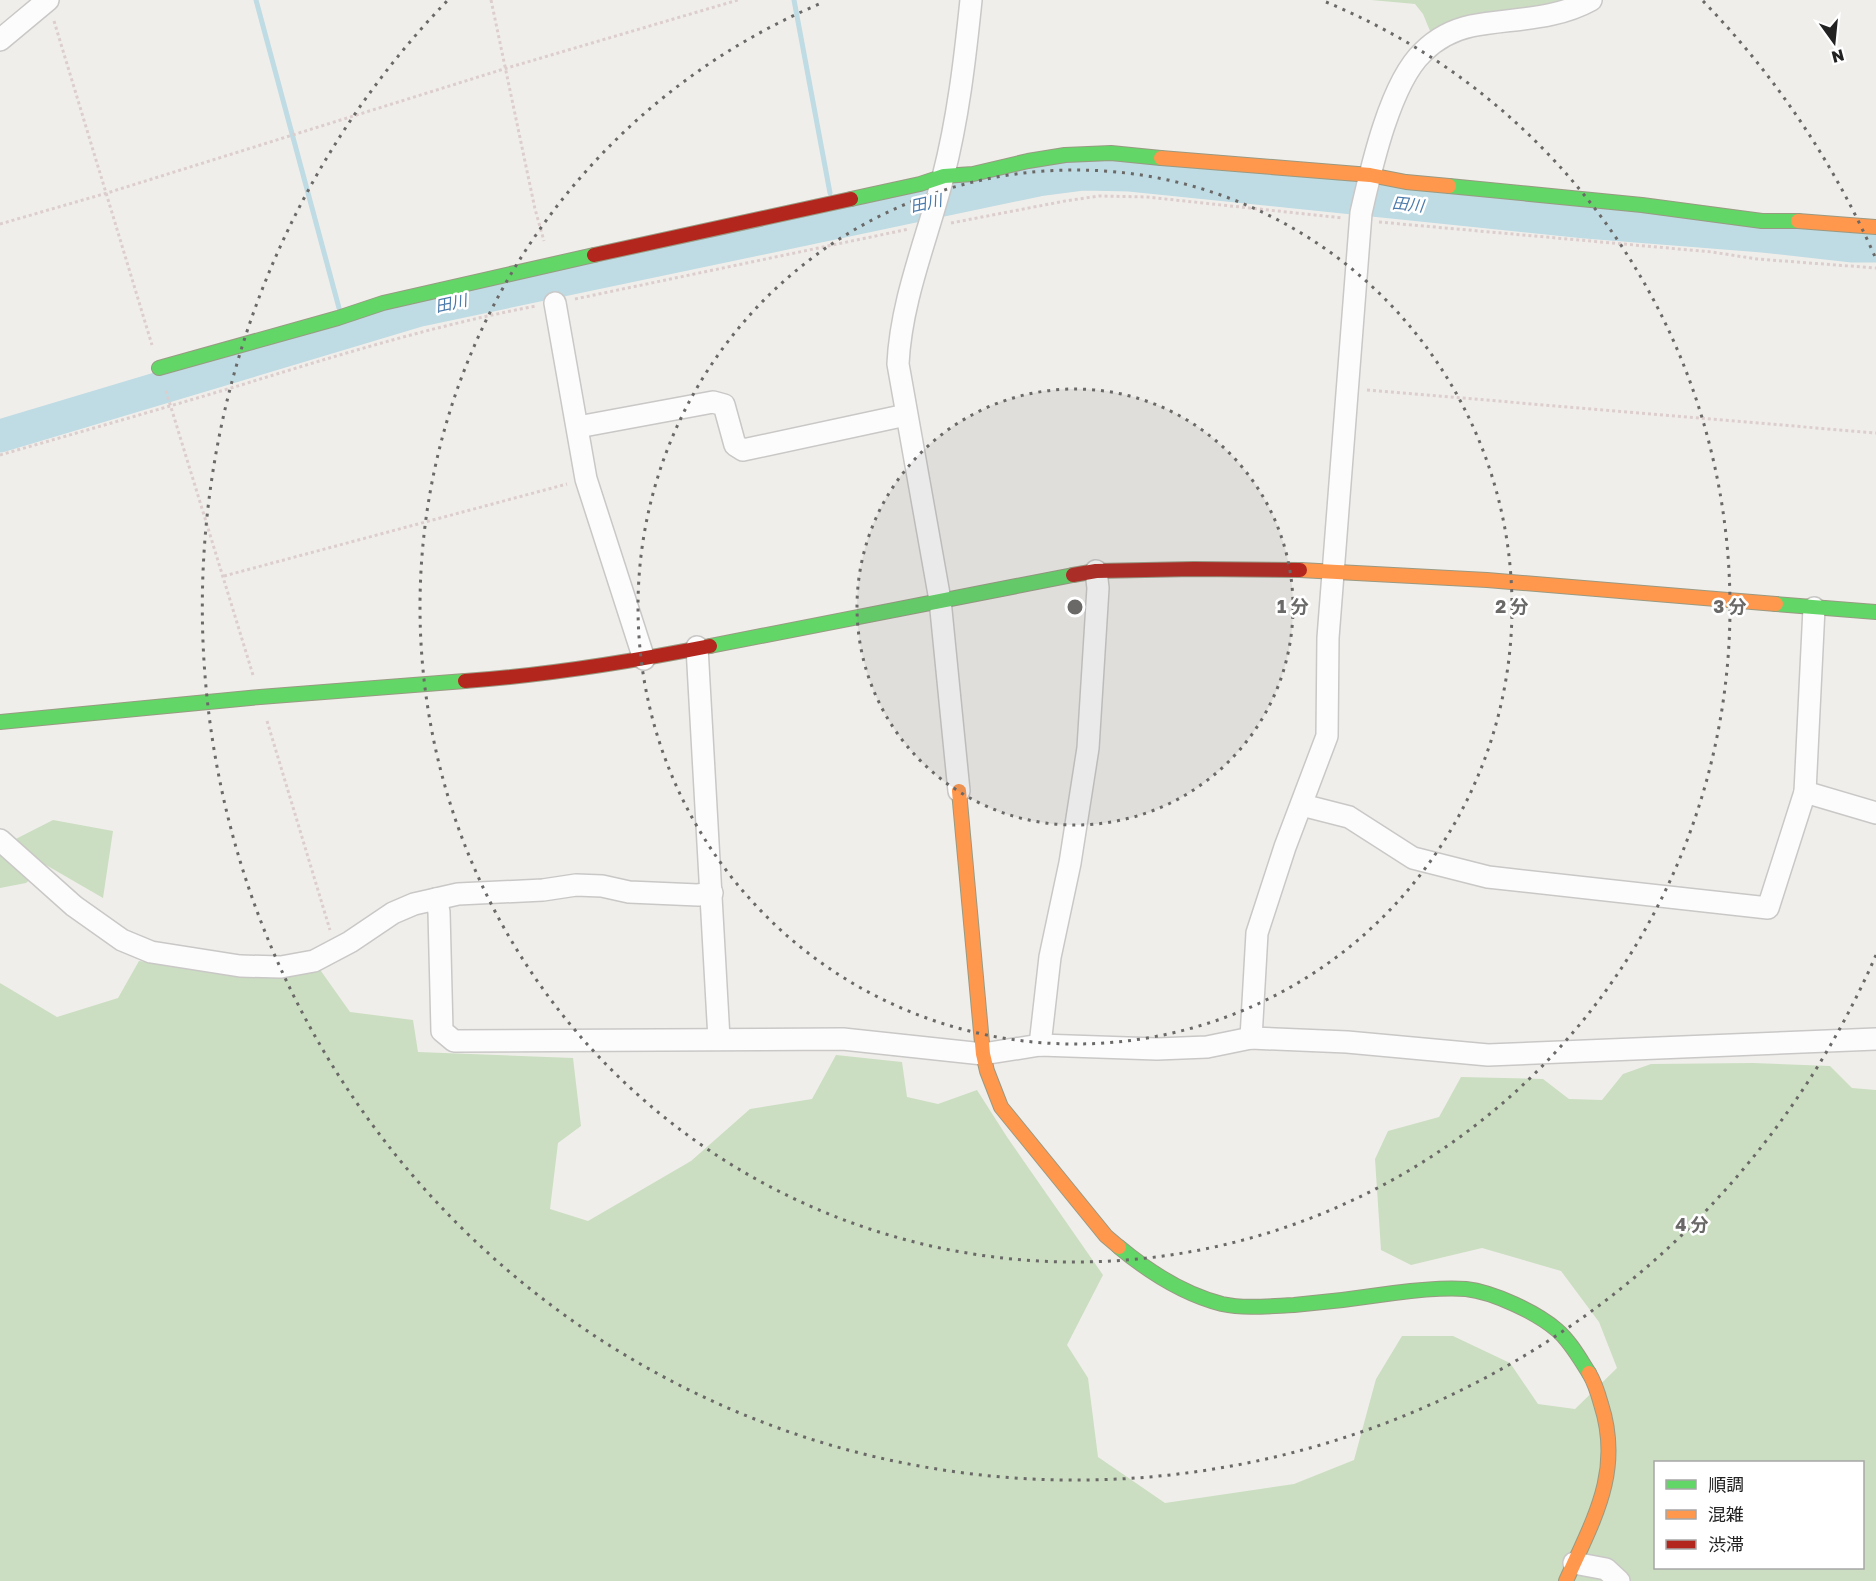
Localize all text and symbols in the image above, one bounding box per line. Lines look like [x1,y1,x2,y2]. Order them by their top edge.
north arrow [1804,12,1864,72]
text: N [1829,45,1846,68]
water label: 田川 [908,189,946,216]
water label: 田川 [1391,192,1427,216]
water label: 田川 [433,289,471,316]
text: 1 分 [1277,595,1309,617]
text: 2 分 [1495,595,1529,617]
text: 3 分 [1713,595,1747,617]
centre of rings [1065,597,1085,617]
text: 4 分 [1675,1213,1709,1235]
legend [1654,1461,1864,1569]
text: 順調 [1708,1473,1744,1495]
text: 混雑 [1708,1503,1744,1525]
text: 渋滞 [1708,1533,1744,1555]

